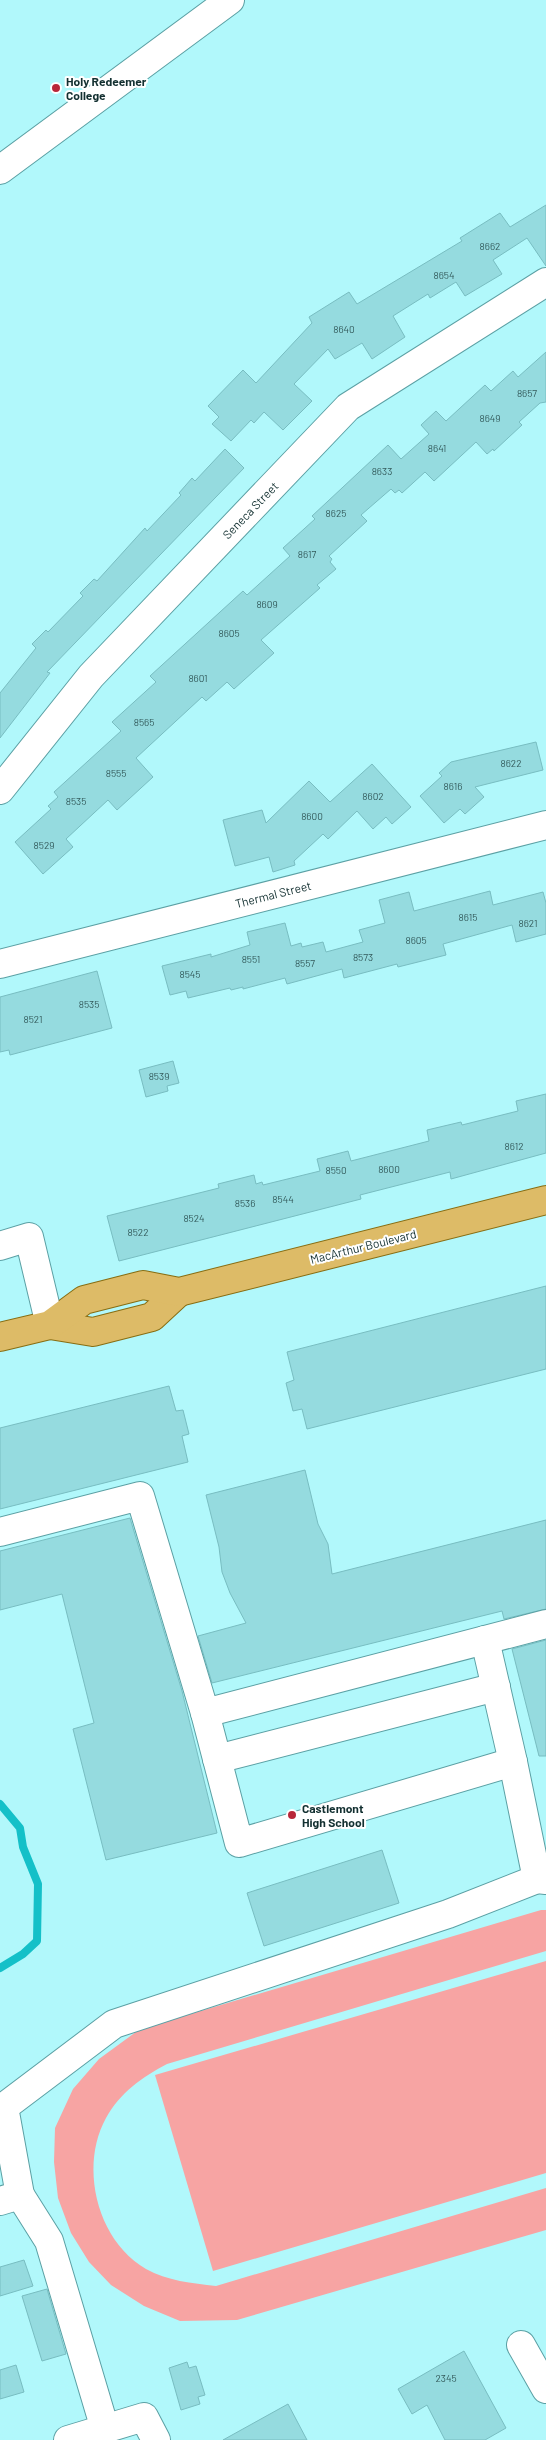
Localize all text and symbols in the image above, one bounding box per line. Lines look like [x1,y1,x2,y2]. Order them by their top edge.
place label: Holy Redeemer College [66,74,147,102]
marker: Holy Redeemer College [50,82,62,94]
house number: 8662 [480,240,500,252]
house number: 8654 [433,269,455,281]
house number: 8640 [333,323,355,335]
house number: 8657 [517,387,537,399]
house number: 8649 [479,412,501,424]
house number: 8641 [428,442,446,454]
house number: 8633 [372,465,392,477]
street label: Seneca Street [219,479,281,541]
house number: 8625 [326,507,346,519]
house number: 8617 [298,548,316,560]
house number: 8609 [256,598,278,610]
house number: 8605 [218,627,240,639]
house number: 8601 [188,672,208,684]
house number: 8565 [134,716,154,728]
house number: 8622 [500,757,522,769]
house number: 8555 [106,767,126,779]
house number: 8616 [444,780,462,792]
house number: 8602 [362,790,384,802]
house number: 8535 [66,795,86,807]
house number: 8600 [301,810,323,822]
house number: 8529 [34,839,54,851]
street label: Thermal Street [233,878,313,910]
house number: 8615 [459,911,477,923]
house number: 8621 [518,917,538,929]
house number: 8605 [405,934,427,946]
house number: 8573 [353,951,373,963]
house number: 8551 [242,953,260,965]
house number: 8557 [295,957,315,969]
house number: 8545 [180,968,201,980]
house number: 8535 [79,998,99,1010]
house number: 8521 [23,1013,43,1025]
house number: 8539 [149,1070,169,1082]
house number: 8612 [504,1140,524,1152]
house number: 8600 [378,1163,400,1175]
house number: 8550 [325,1164,347,1176]
house number: 8544 [272,1193,294,1205]
house number: 8536 [235,1197,255,1209]
house number: 8524 [183,1212,205,1224]
house number: 8522 [127,1226,149,1238]
street label: MacArthur Boulevard [308,1226,418,1266]
place label: Castlemont High School [302,1801,365,1829]
marker: Castlemont High School [286,1809,298,1821]
house number: 2345 [435,2372,457,2384]

